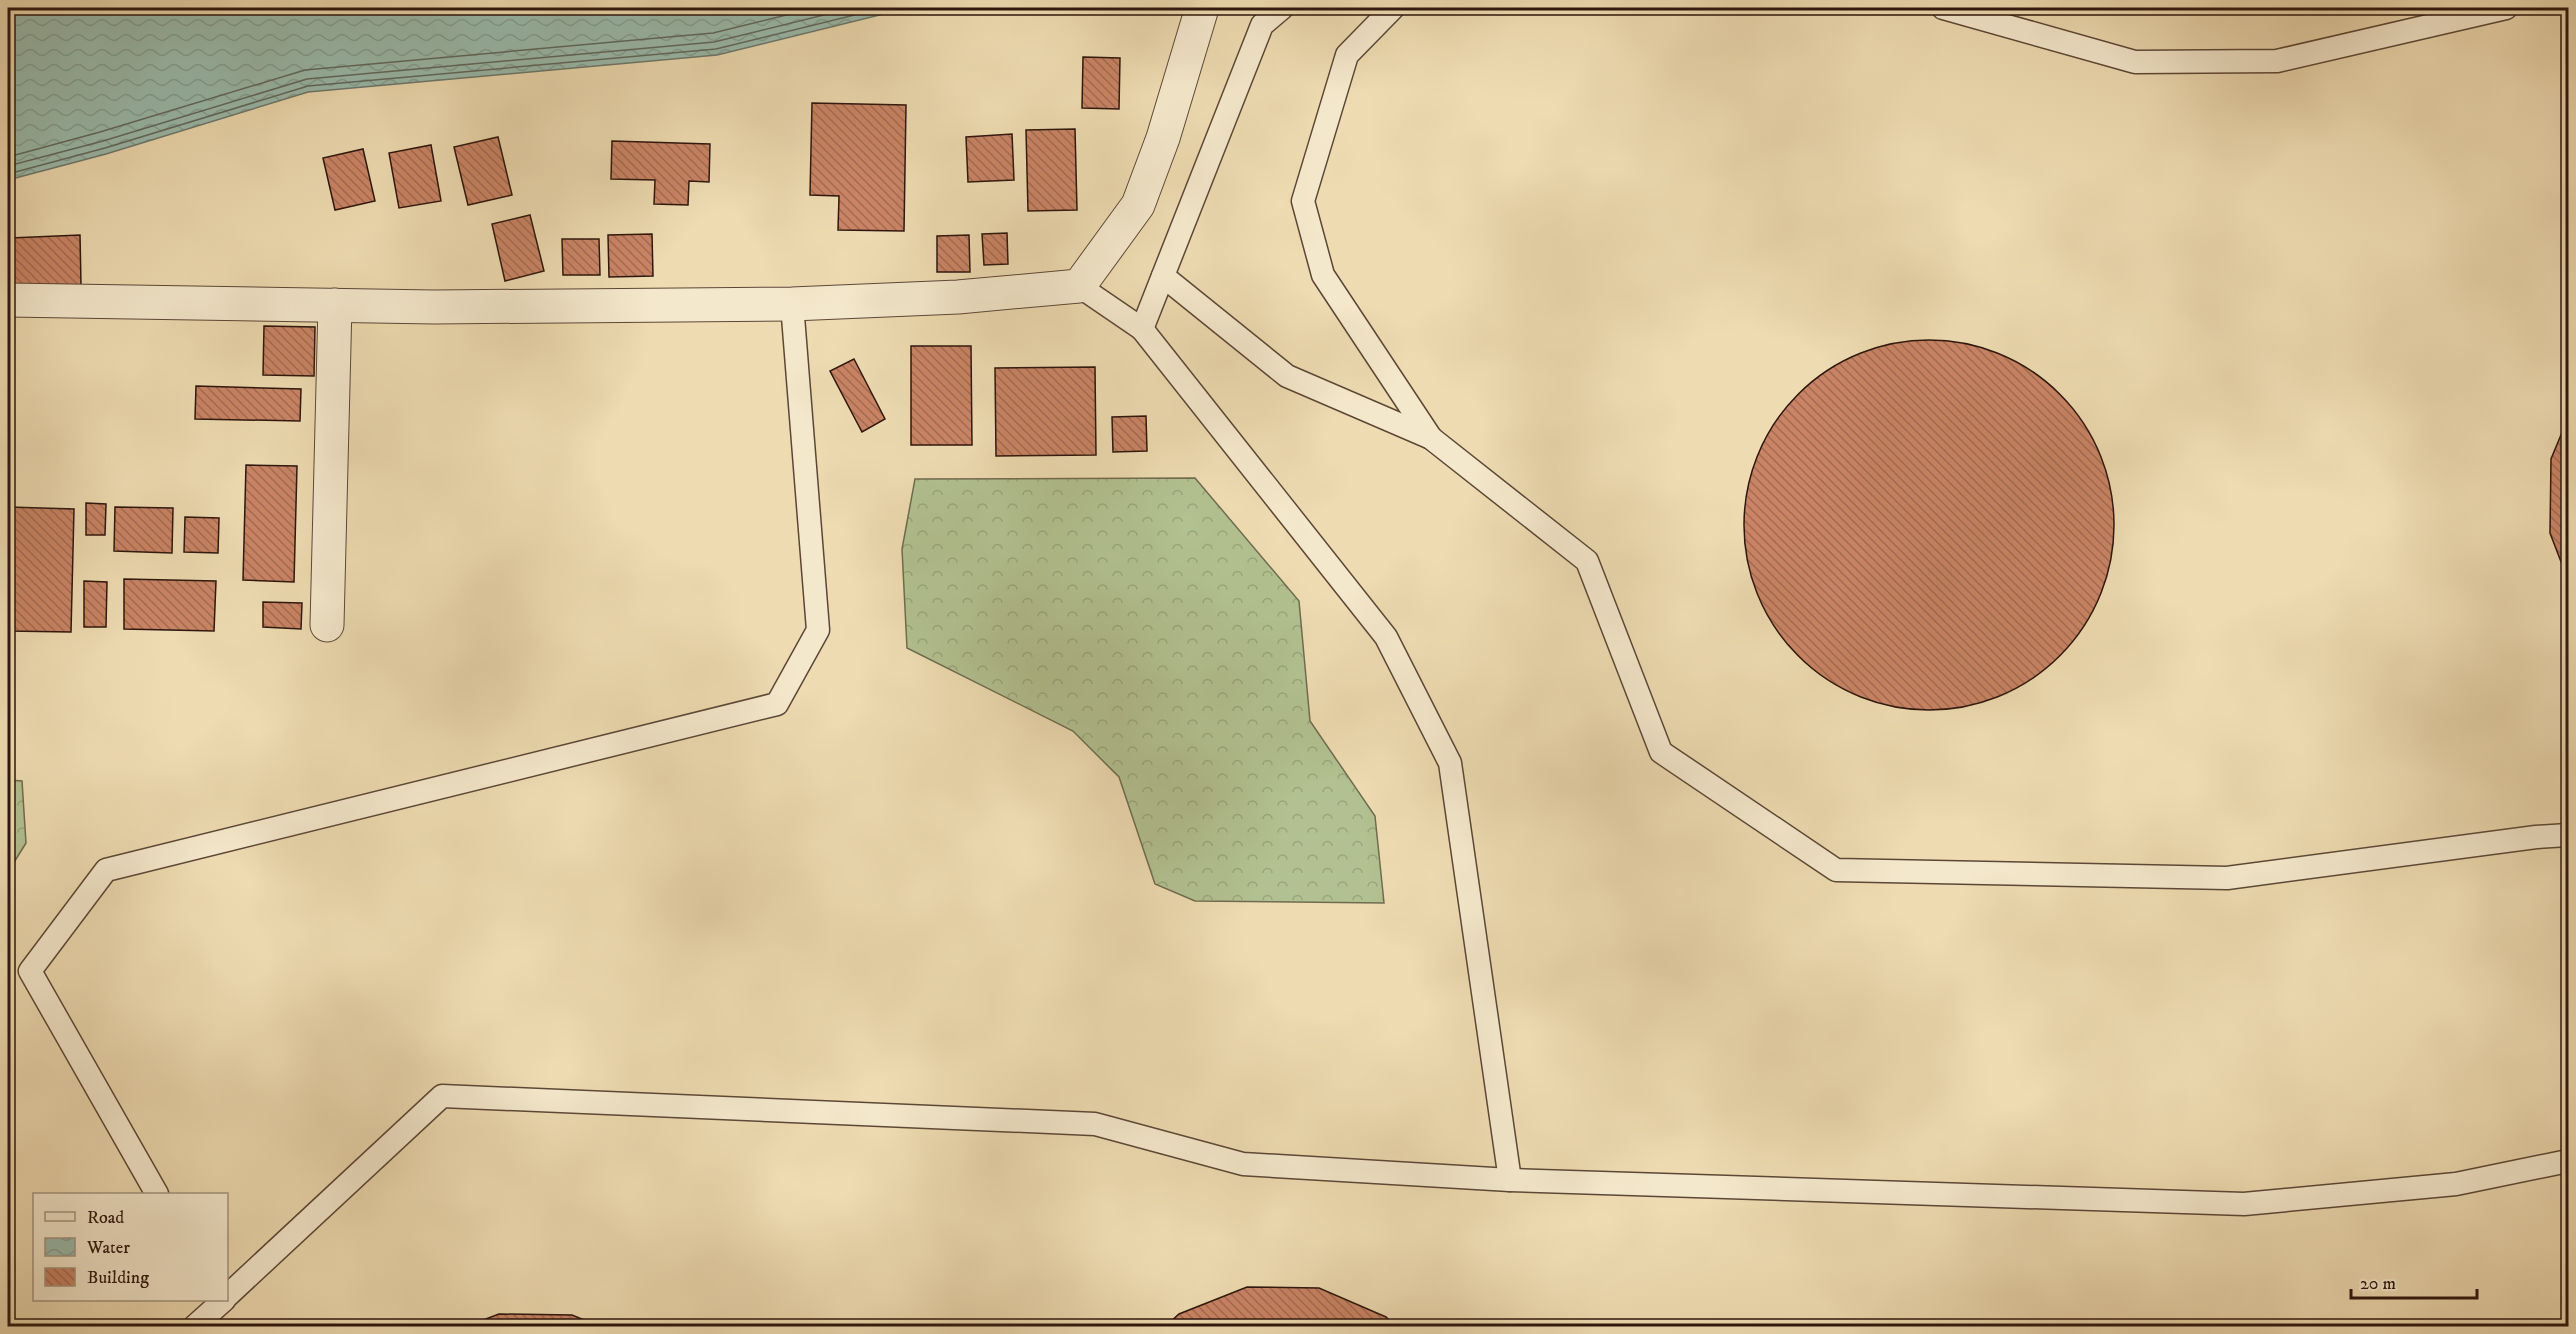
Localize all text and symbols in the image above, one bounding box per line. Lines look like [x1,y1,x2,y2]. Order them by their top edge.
legend [33,1193,228,1301]
text: Road [87,1207,124,1229]
text: Water [86,1237,130,1259]
scale bar [2351,1262,2477,1300]
text: Building [87,1267,149,1289]
text: 20 m [2360,1273,2396,1295]

